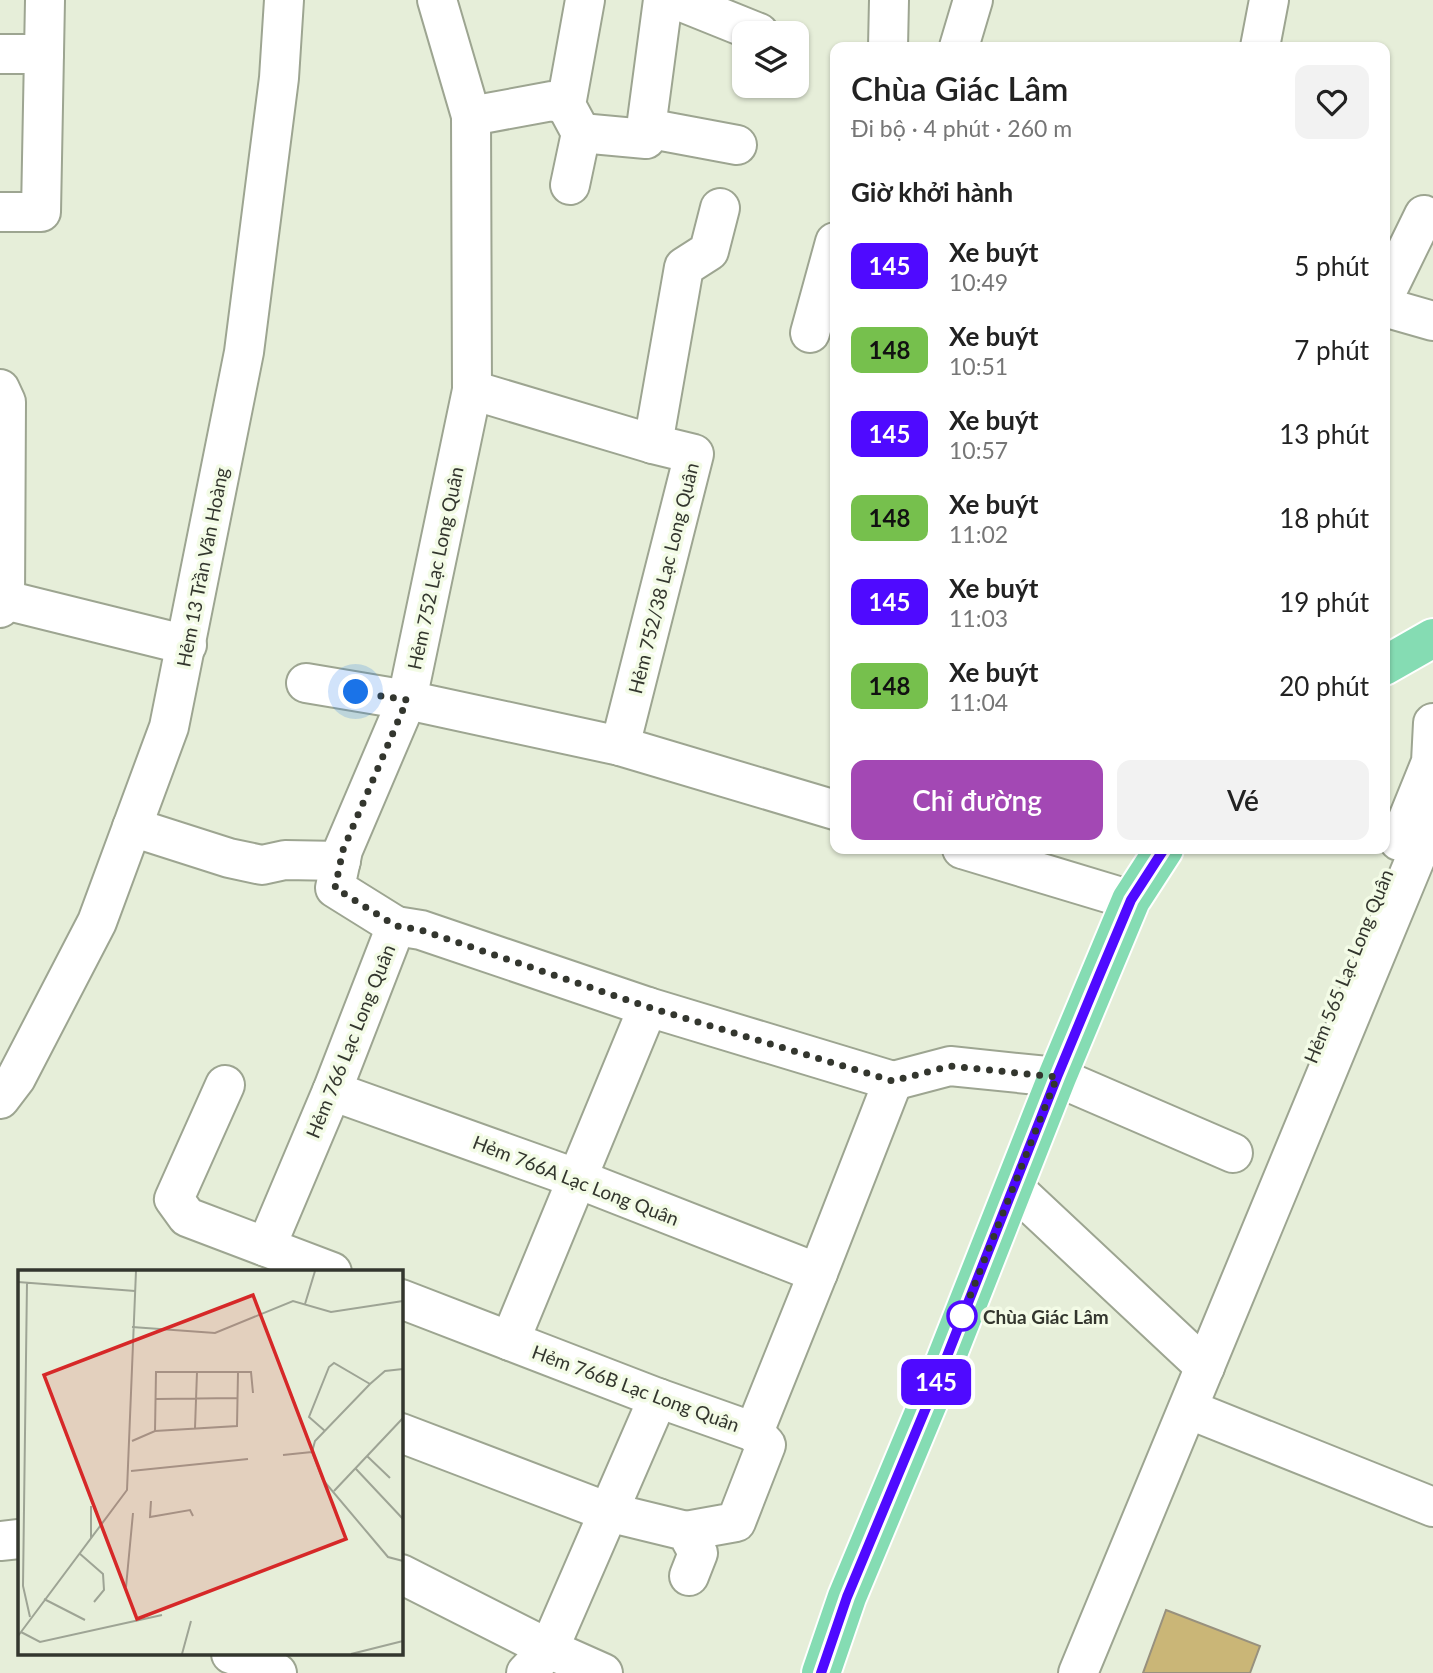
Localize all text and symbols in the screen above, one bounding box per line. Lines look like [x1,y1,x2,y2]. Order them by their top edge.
map controls [732,21,809,98]
button: layers [732,21,809,98]
button: heart [1295,65,1369,139]
text: Chùa Giác Lâm [851,68,1069,108]
text: Đi bộ · 4 phút · 260 m [851,114,1072,142]
text: Giờ khởi hành [851,176,1013,208]
text: Xe buýt [949,236,1038,268]
text: 5 phút [1294,250,1369,282]
text: 145 [869,251,910,280]
text: 10:49 [949,268,1008,296]
text: Xe buýt [949,320,1038,352]
text: 7 phút [1294,334,1369,366]
text: 148 [869,335,910,364]
text: 10:51 [949,352,1008,380]
text: Xe buýt [949,404,1038,436]
text: 13 phút [1279,418,1369,450]
text: 145 [869,419,910,448]
text: 10:57 [949,436,1008,464]
street label: Hẻm 752/38 Lạc Long Quân [623,460,703,696]
street label: Hẻm 13 Trần Văn Hoàng [171,465,233,669]
street label: Hẻm 752 Lạc Long Quân [402,465,468,671]
text: Xe buýt [949,488,1038,520]
text: 18 phút [1279,502,1369,534]
text: 148 [869,503,910,532]
text: 11:02 [949,520,1008,548]
text: Xe buýt [949,572,1038,604]
text: 19 phút [1279,586,1369,618]
text: 145 [869,587,910,616]
text: 11:03 [949,604,1008,632]
text: Xe buýt [949,656,1038,688]
text: 20 phút [1279,670,1369,702]
text: 148 [869,671,910,700]
your location [338,674,373,709]
text: 11:04 [949,688,1008,716]
button: Chỉ đường [851,760,1103,840]
button: Vé [1117,760,1369,840]
street label: Hẻm 565 Lạc Long Quân [1299,866,1397,1066]
street label: Hẻm 766 Lạc Long Quân [301,941,399,1141]
street label: Hẻm 766A Lạc Long Quân [470,1130,682,1230]
inset map [18,1270,402,1656]
marker: Chùa Giác Lâm [947,1301,977,1331]
place label: Chùa Giác Lâm [983,1305,1109,1328]
street label: Hẻm 766B Lạc Long Quân [529,1340,743,1436]
line badge: 145 [896,1359,976,1405]
text: 145 [915,1367,957,1396]

